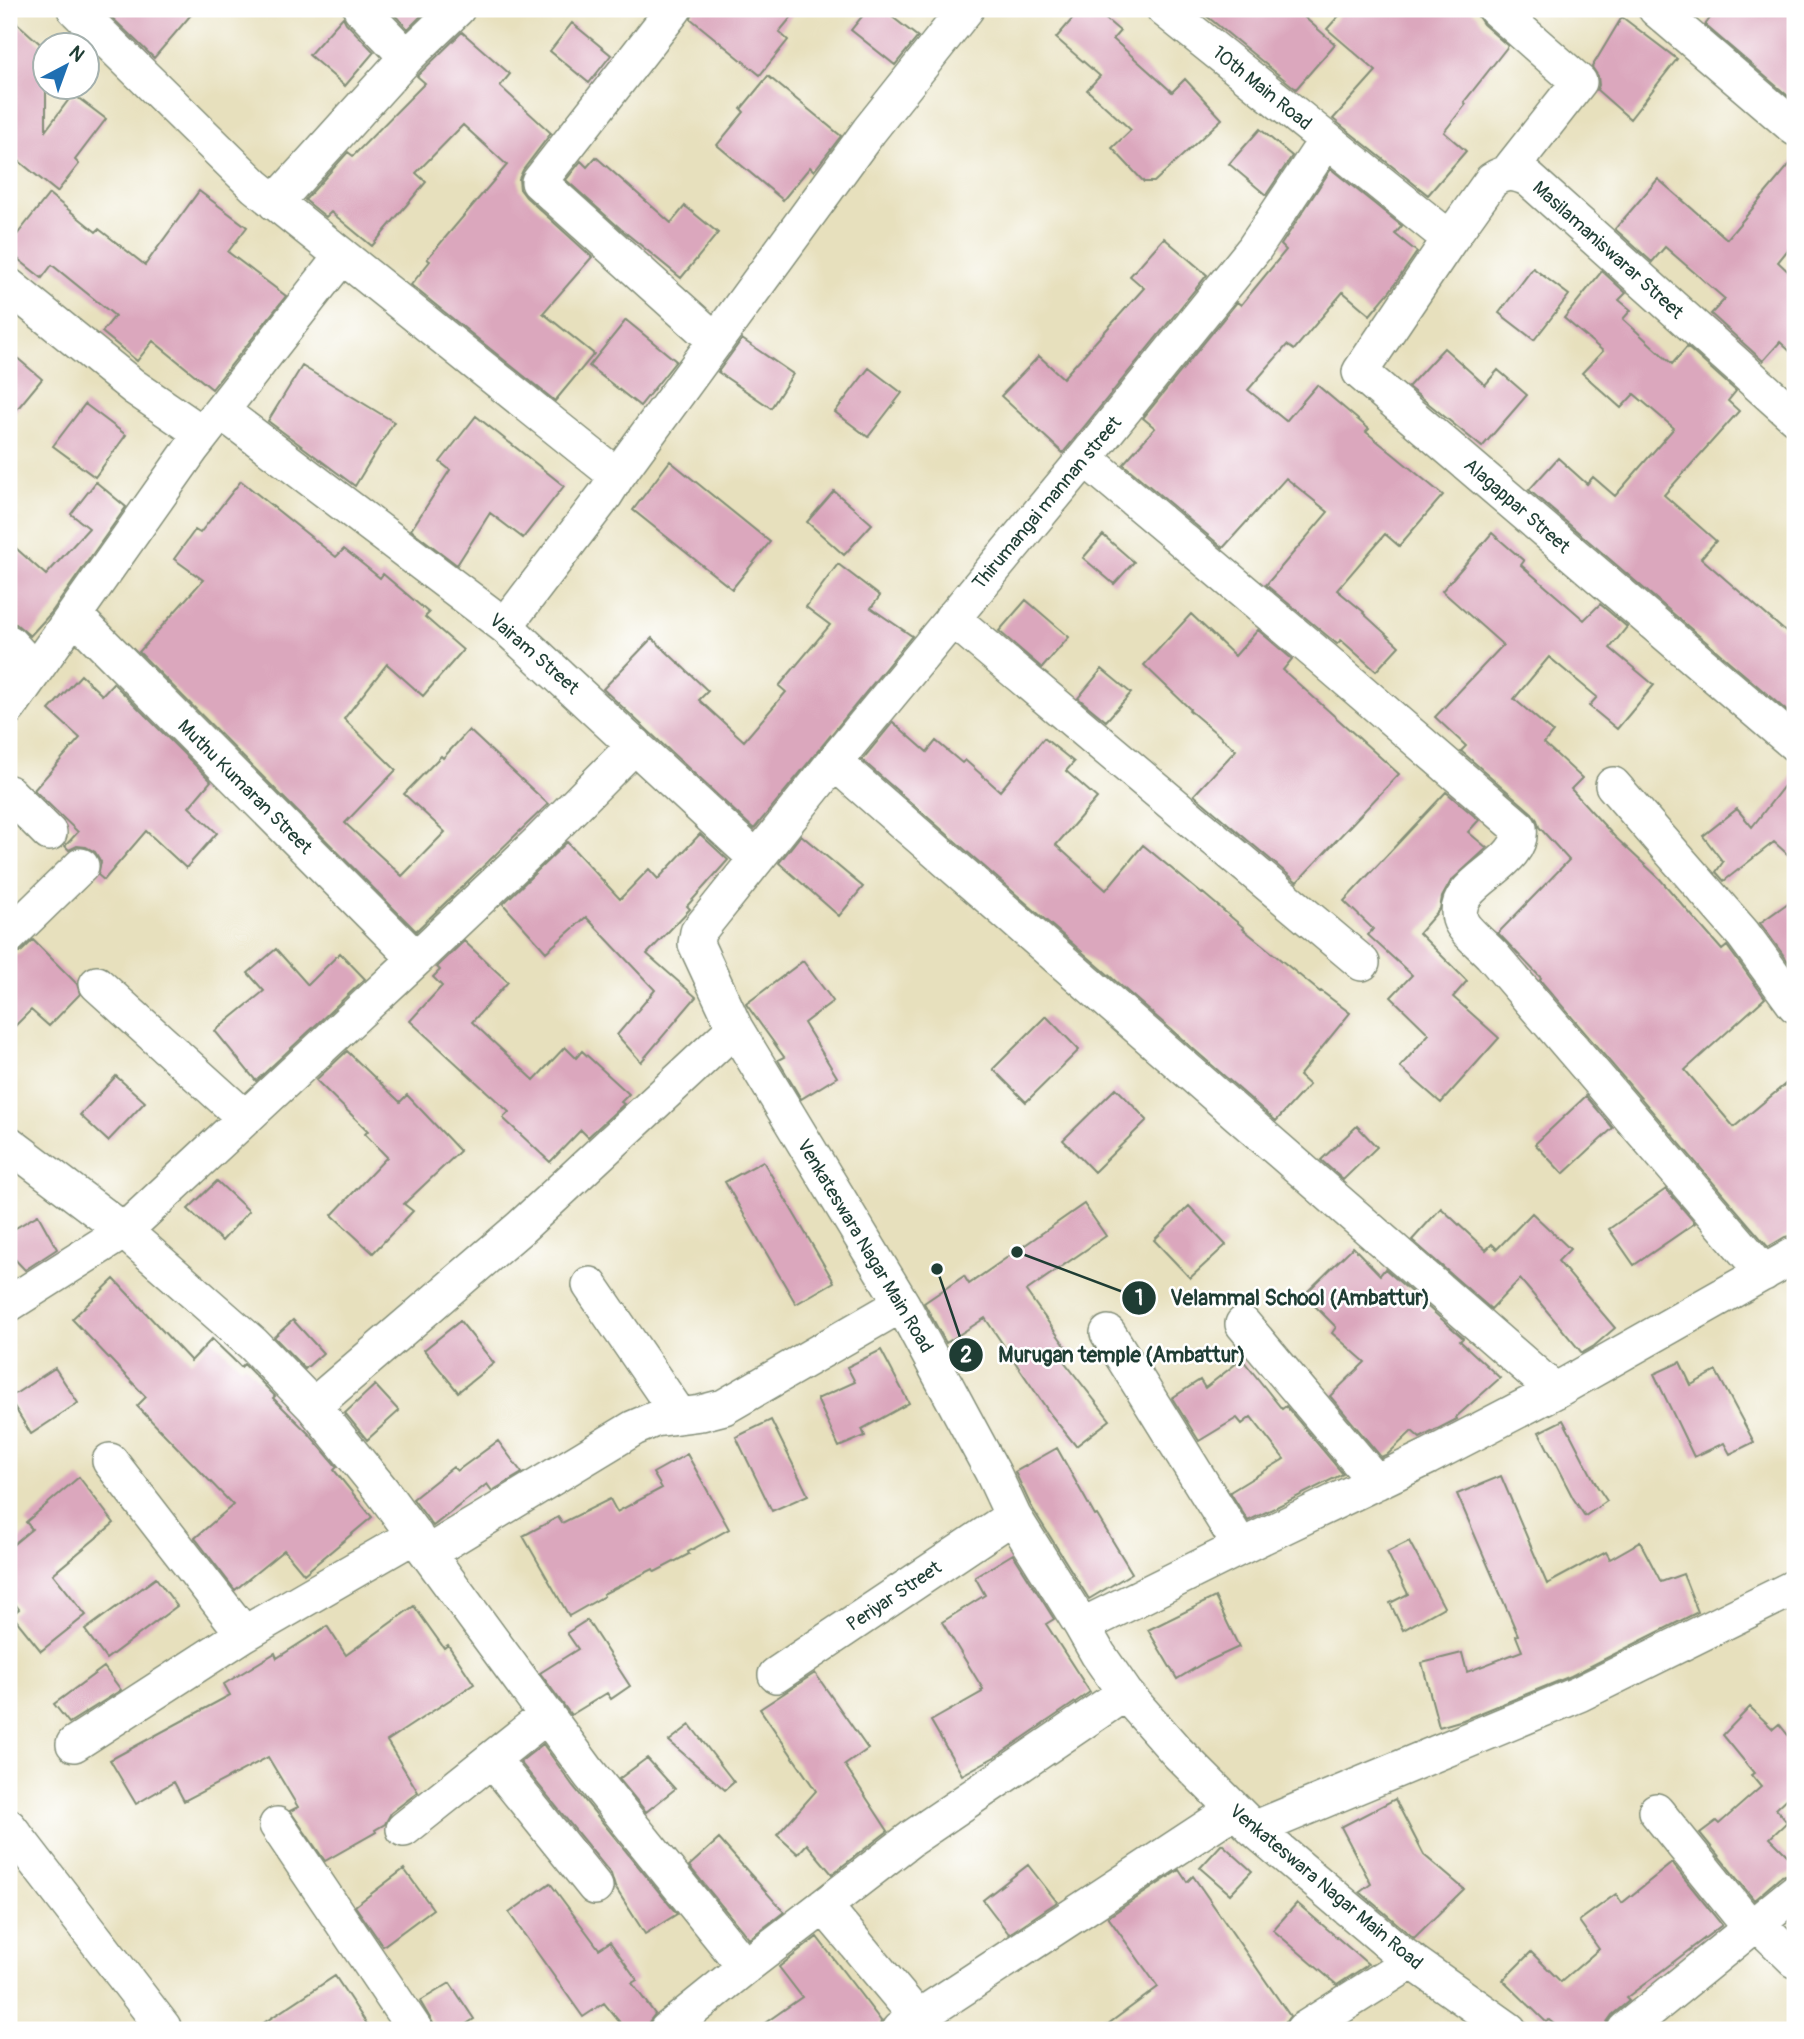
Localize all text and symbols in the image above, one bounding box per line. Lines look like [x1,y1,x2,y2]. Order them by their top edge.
north arrow [32,32,102,102]
text: N [64,41,89,67]
street label: 10th Main Road [1207,41,1317,135]
street label: Masilamaniswarar Street [1527,176,1689,324]
street label: Thirumangai mannan street [967,411,1127,595]
street label: Alagappar Street [1459,453,1575,559]
street label: Vairam Street [484,608,584,700]
street label: Muthu Kumaran Street [172,714,318,860]
street label: Venkateswara Nagar Main Road [792,1135,938,1357]
callout: Velammal School (Ambattur) [1122,1277,1444,1319]
text: 1 [1135,1285,1143,1312]
text: Velammal School (Ambattur) [1170,1285,1430,1312]
callout: Murugan temple (Ambattur) [949,1334,1259,1376]
text: 2 [960,1342,972,1369]
text: Murugan temple (Ambattur) [998,1342,1246,1369]
street label: Periyar Street [842,1555,946,1637]
street label: Venkateswara Nagar Main Road [1224,1799,1428,1975]

